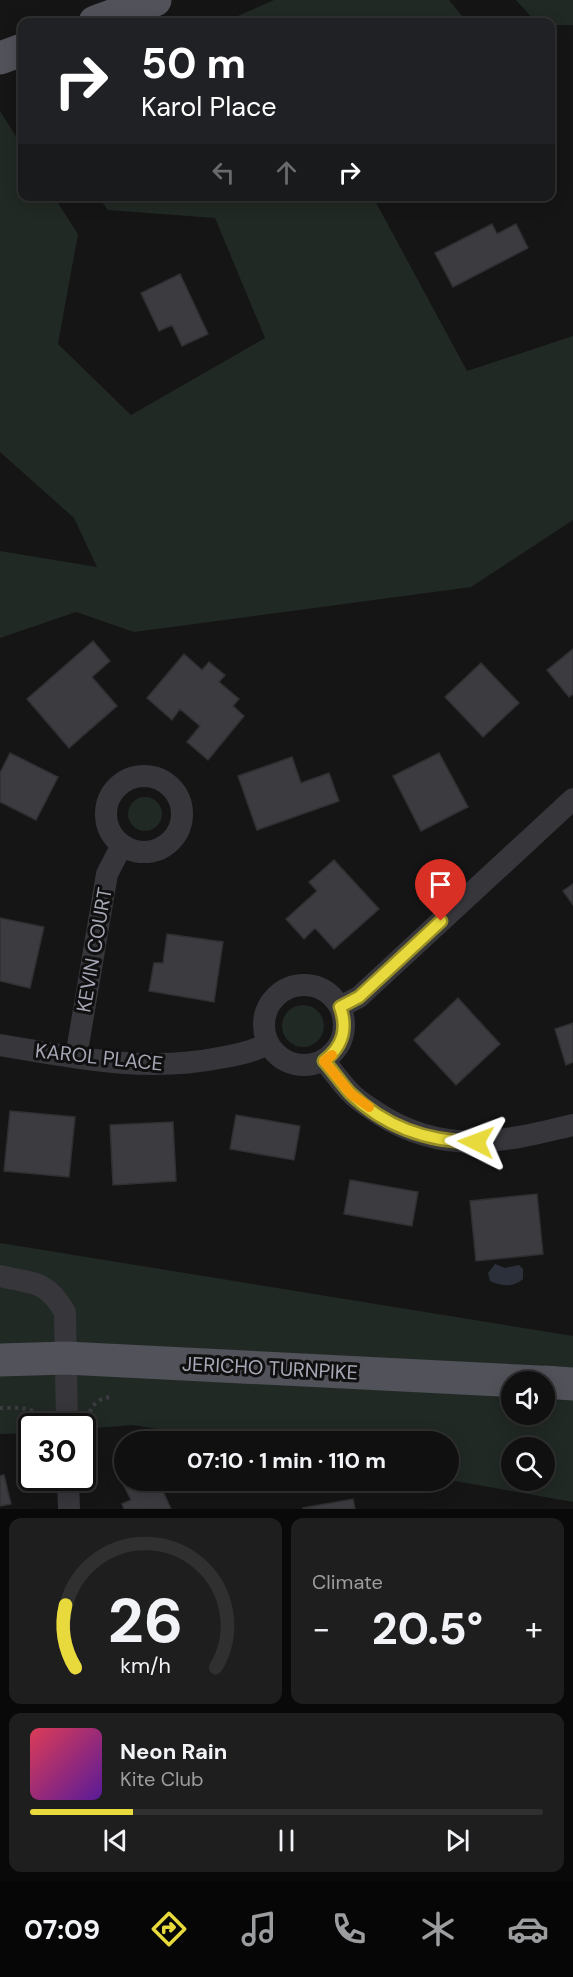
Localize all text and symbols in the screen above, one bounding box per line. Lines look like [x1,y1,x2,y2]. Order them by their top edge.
text: 50 m [141,36,246,91]
icon: right [42,42,120,120]
text: Karol Place [141,89,277,124]
icon: left [207,156,240,189]
icon: ahead [270,156,303,189]
icon: right [333,156,366,189]
pin [415,859,466,921]
icon: arrive [424,868,457,901]
street label: KEVIN COURT [70,886,118,1014]
street label: KAROL PLACE [34,1037,164,1077]
position arrow [444,1110,508,1174]
street label: JERICHO TURNPIKE [181,1350,359,1386]
map controls [501,1371,555,1491]
button: sound [501,1371,555,1425]
speed limit sign: 30 [18,1413,96,1491]
button: search [501,1437,555,1491]
text: 07:10 · 1 min · 110 m [187,1446,386,1475]
text: Climate [312,1569,383,1595]
text: 26 [108,1580,183,1661]
text: 20.5° [372,1599,483,1658]
text: − [312,1607,330,1650]
text: + [525,1607,543,1650]
text: km/h [120,1652,171,1680]
text: Neon Rain [120,1737,227,1766]
text: Kite Club [120,1766,204,1792]
icon: previous [99,1824,132,1857]
icon: pause [270,1824,303,1857]
icon: next [441,1824,474,1857]
icon: directions [148,1908,190,1950]
icon: music [238,1908,280,1950]
icon: phone [328,1908,370,1950]
icon: climate [417,1908,459,1950]
icon: car [507,1908,549,1950]
text: 07:09 [24,1912,100,1947]

